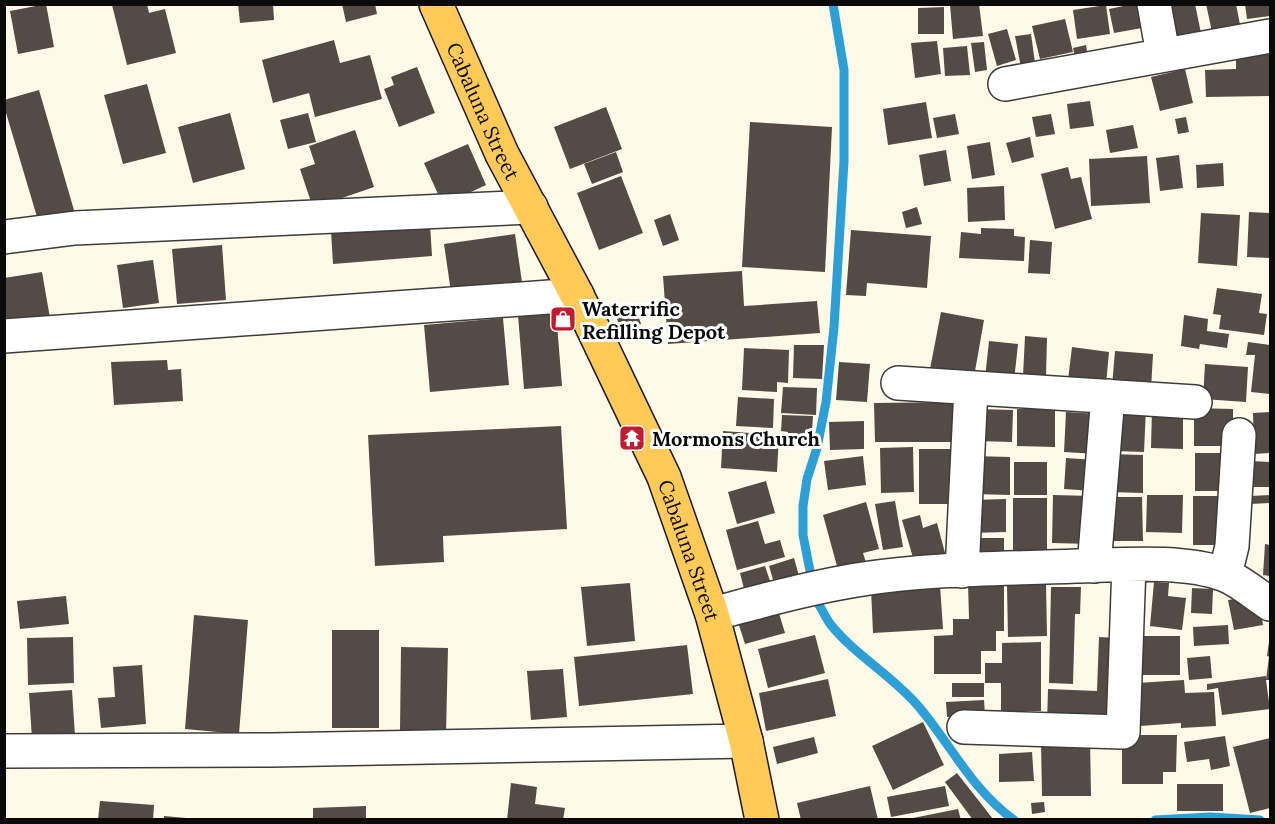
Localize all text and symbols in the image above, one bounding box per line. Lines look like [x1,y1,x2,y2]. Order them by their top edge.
street label: Cabaluna Street [442,38,526,184]
place label: Waterrific Refilling Depot [582,296,726,344]
shop icon: Waterrific Refilling Depot [548,304,578,334]
temple icon: Mormons Church [617,423,647,453]
place label: Mormons Church [652,426,821,451]
street label: Cabaluna Street [653,476,726,624]

